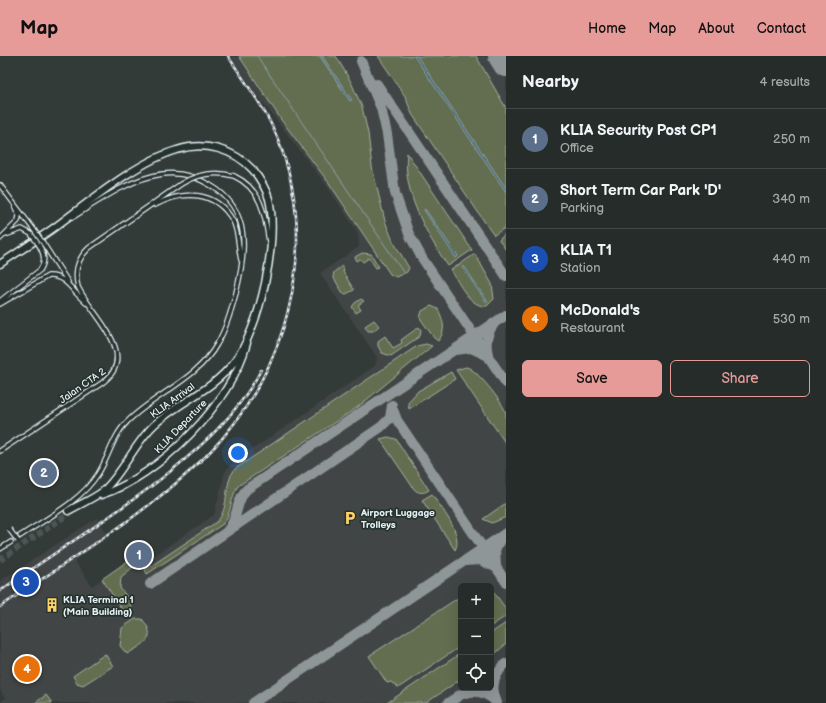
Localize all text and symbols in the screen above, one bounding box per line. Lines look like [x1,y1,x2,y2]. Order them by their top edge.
text: Map [20,17,58,40]
text: Home [588,20,626,37]
text: Map [648,20,676,37]
text: About [698,20,735,37]
text: Contact [757,20,806,37]
text: Nearby [522,72,579,92]
text: 4 results [760,74,810,90]
text: KLIA Security Post CP1 [560,121,717,140]
text: 1 [532,131,538,147]
text: 250 m [773,131,810,147]
text: Office [560,140,594,156]
text: Short Term Car Park 'D' [560,181,721,200]
text: 2 [531,191,539,207]
text: 340 m [772,191,810,207]
text: Parking [560,200,604,216]
text: KLIA T1 [560,241,612,260]
text: 3 [531,251,539,267]
text: 440 m [772,251,810,267]
text: Station [560,260,601,276]
text: McDonald's [560,301,640,320]
text: 4 [531,311,539,327]
text: 530 m [773,311,810,327]
text: Restaurant [560,320,625,336]
button: Save [522,360,662,397]
button: Share [670,360,810,397]
street label: Jalan CTA 2 [57,365,108,406]
street label: KLIA Arrival [148,381,197,421]
street label: KLIA Departure [152,397,209,456]
your location [228,443,248,463]
pin: 2 [31,458,57,488]
place label: Airport Luggage Trolleys [360,507,435,531]
parking icon: Airport Luggage Trolleys [342,510,358,526]
pin: 1 [126,540,152,570]
pin: 3 [13,567,39,597]
map controls [458,583,494,691]
button: + [458,583,494,619]
place label: KLIA Terminal 1 (Main Building) [63,594,134,618]
building icon: KLIA Terminal 1 (Main Building) [44,597,60,613]
button: − [458,619,494,655]
pin: 4 [14,654,40,684]
button: locate [458,655,494,691]

